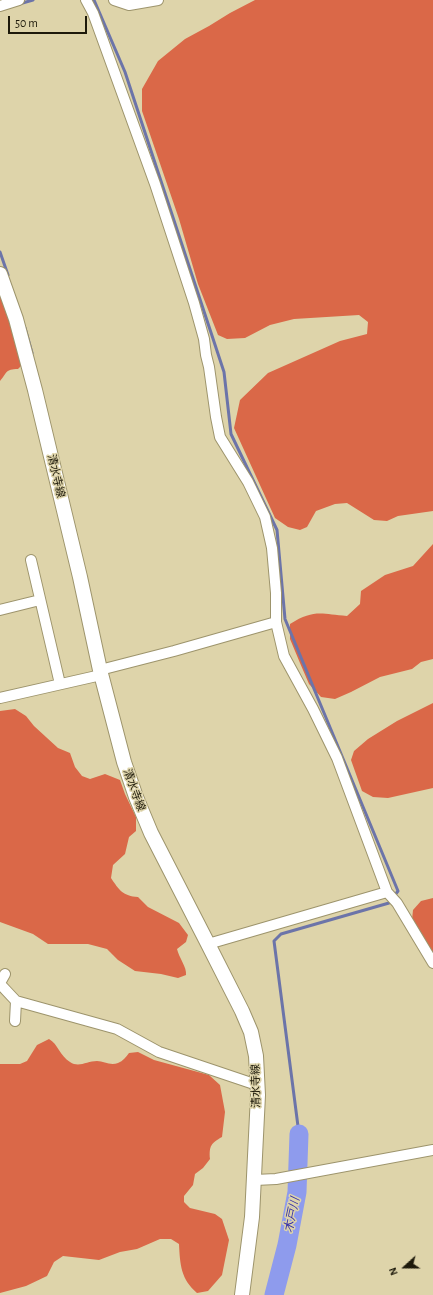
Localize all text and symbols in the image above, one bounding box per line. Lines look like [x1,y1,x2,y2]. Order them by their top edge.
scale bar [10,8,89,34]
text: 50 m [15,17,38,29]
street label: 清水寺線 [45,453,67,499]
street label: 清水寺線 [120,767,148,813]
street label: 清水寺線 [249,1064,263,1108]
water label: 木戸川 [281,1196,303,1234]
north arrow [385,1247,425,1287]
text: N [387,1266,400,1277]

